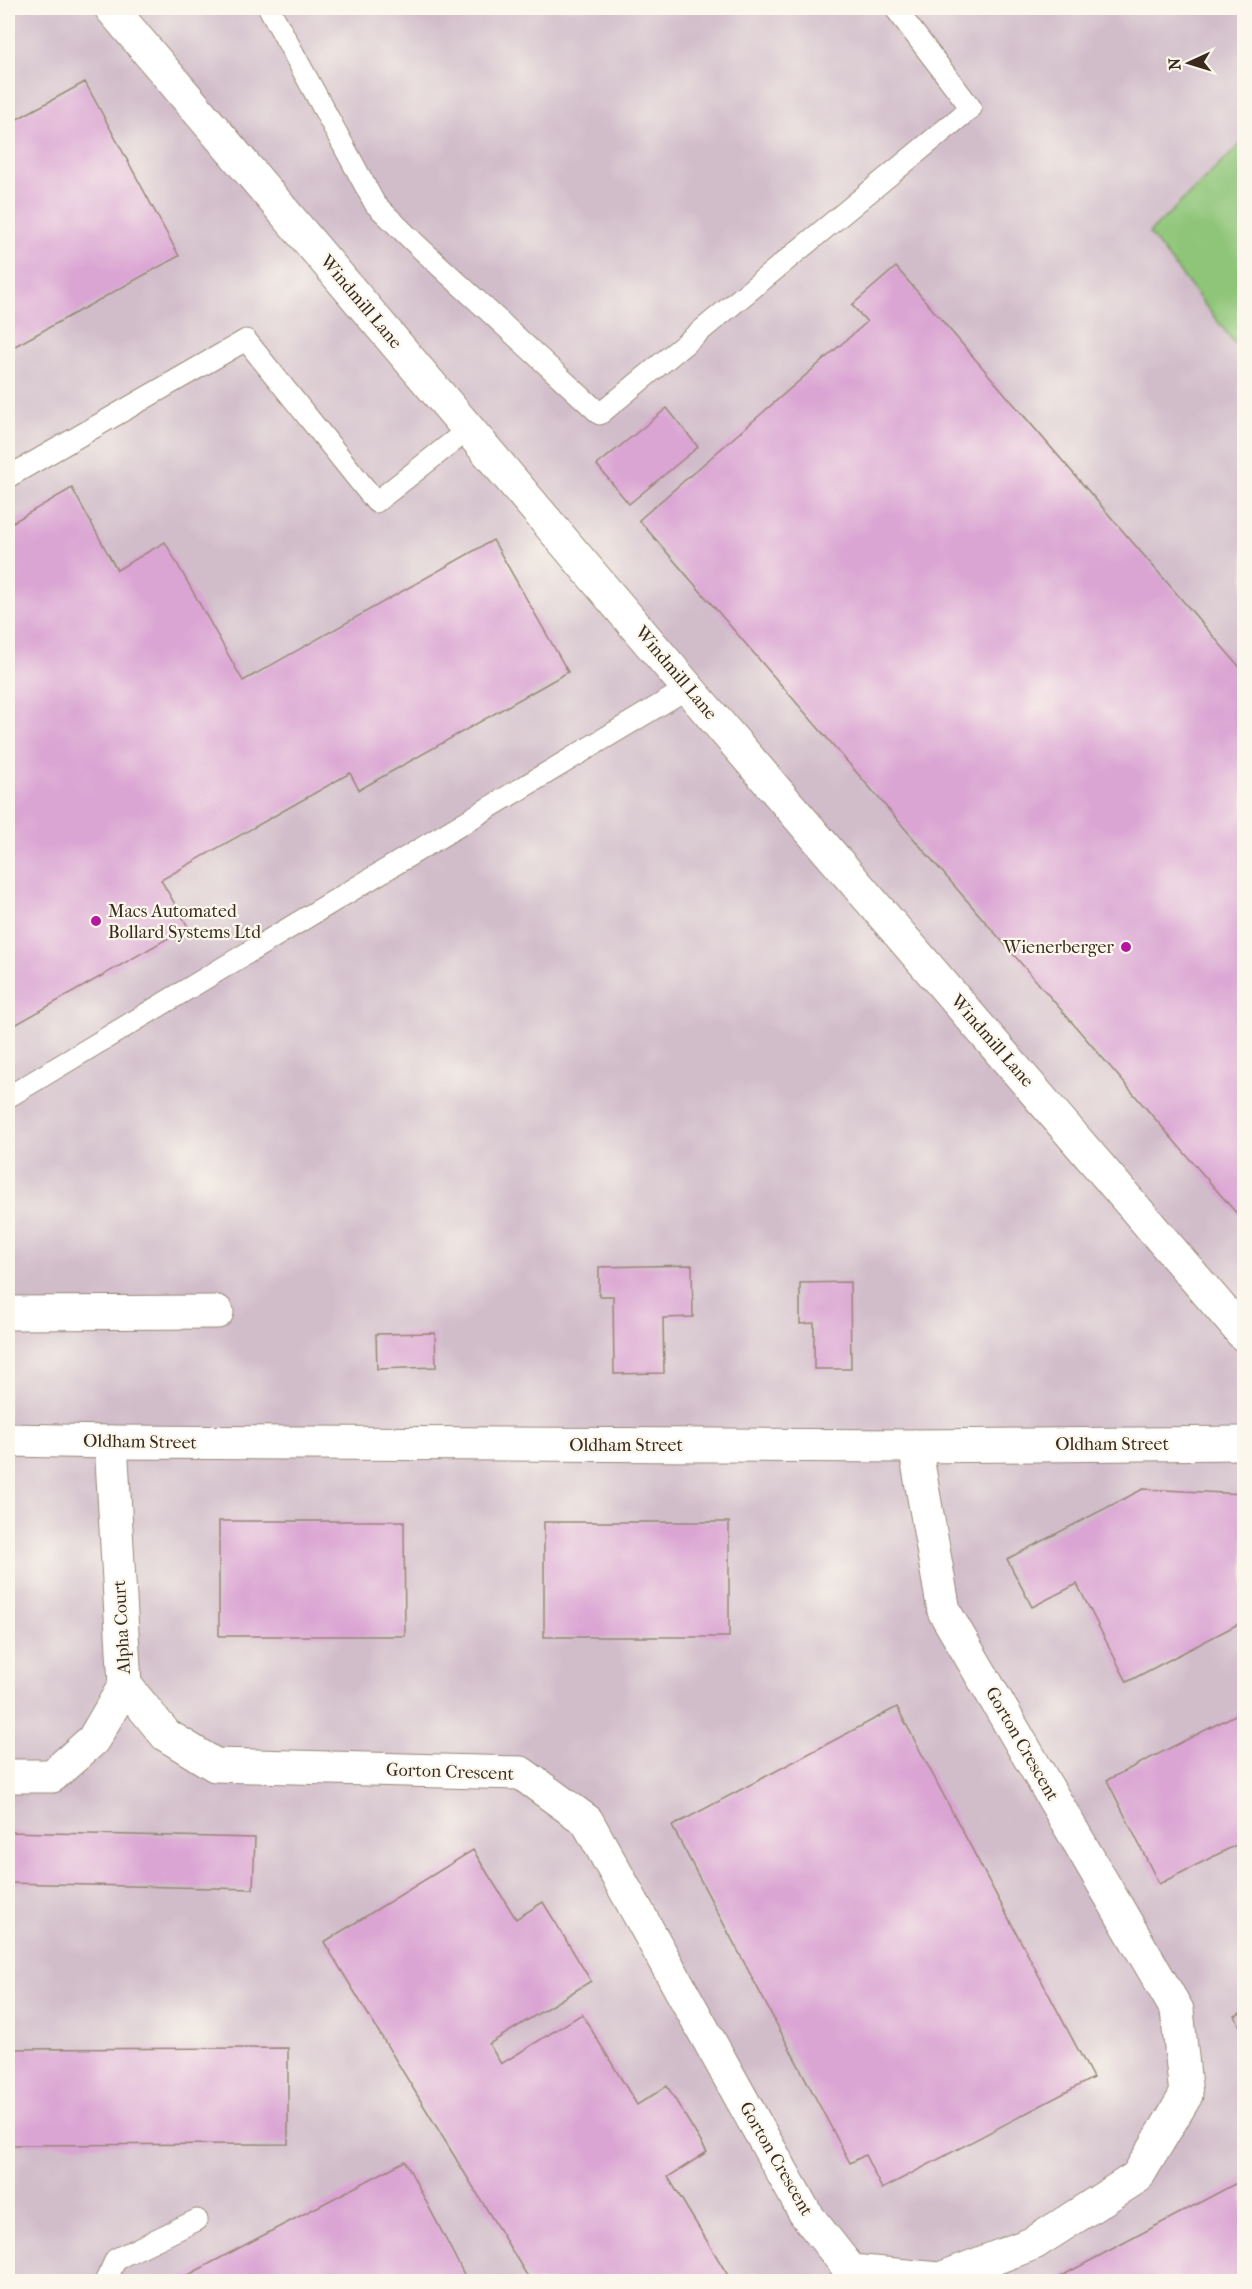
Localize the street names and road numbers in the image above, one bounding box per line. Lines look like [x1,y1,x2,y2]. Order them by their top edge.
street label: Windmill Lane [315,250,406,353]
street label: Windmill Lane [630,621,721,724]
street label: Windmill Lane [945,990,1038,1092]
street label: Oldham Street [83,1431,198,1454]
street label: Oldham Street [1055,1434,1169,1455]
street label: Oldham Street [569,1435,683,1456]
street label: Alpha Court [109,1579,135,1675]
street label: Gorton Crescent [981,1683,1063,1805]
street label: Gorton Crescent [386,1759,515,1785]
street label: Gorton Crescent [735,2098,817,2220]

